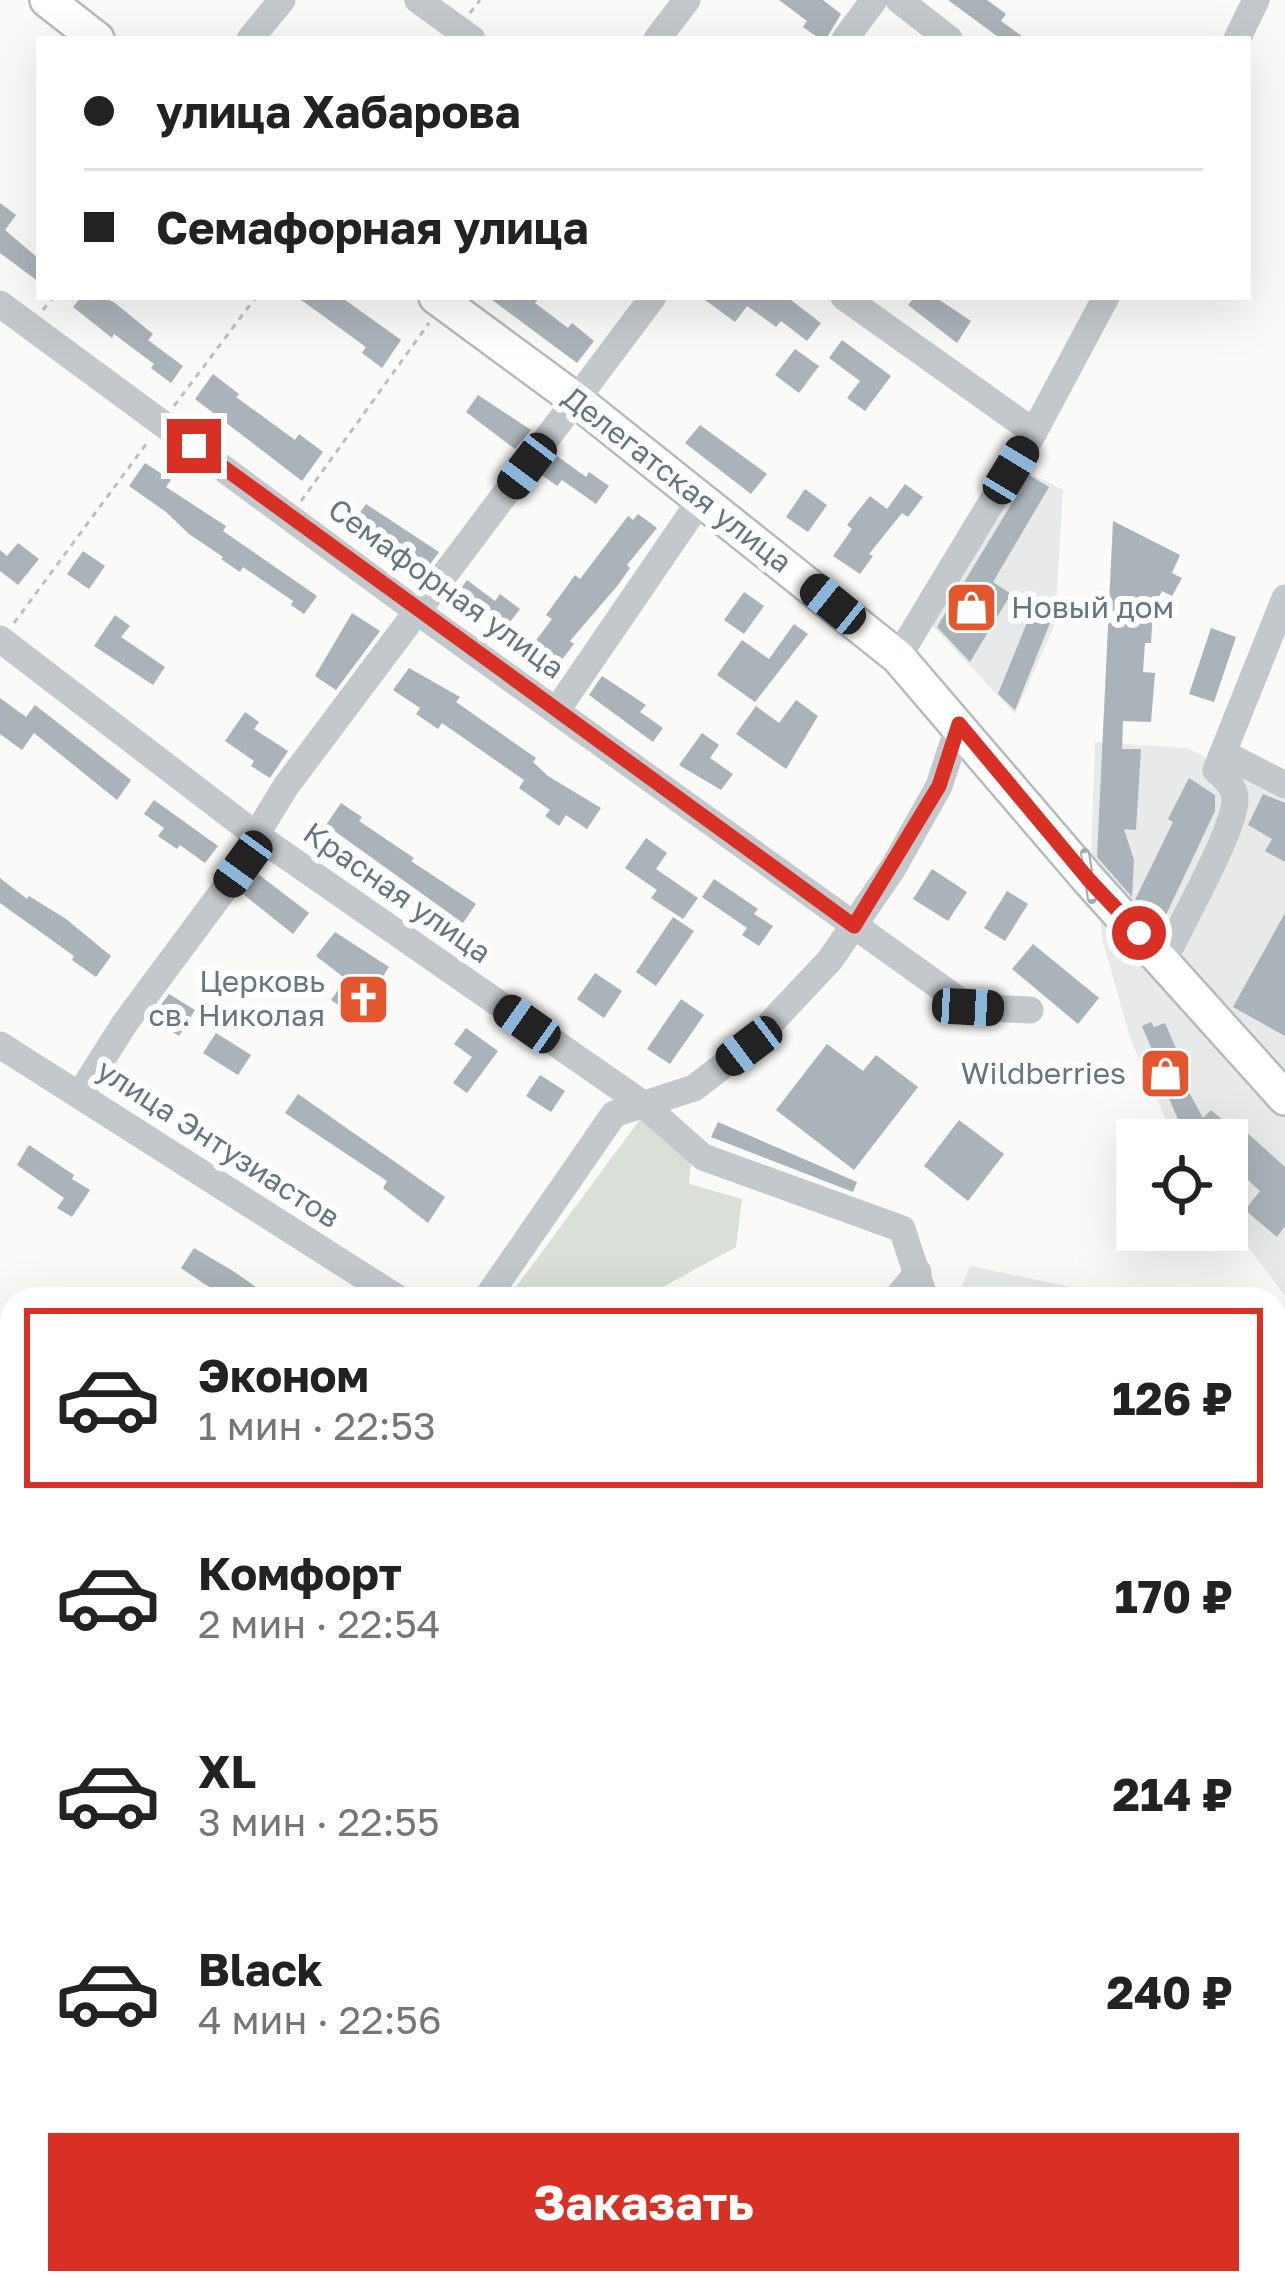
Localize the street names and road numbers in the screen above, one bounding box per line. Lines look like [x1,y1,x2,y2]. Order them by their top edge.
street label: Делегатская улица [556,379,799,580]
street label: Семафорная улица [322,491,572,686]
street label: Красная улица [297,814,498,970]
street label: улица Энтузиастов [90,1051,347,1235]

